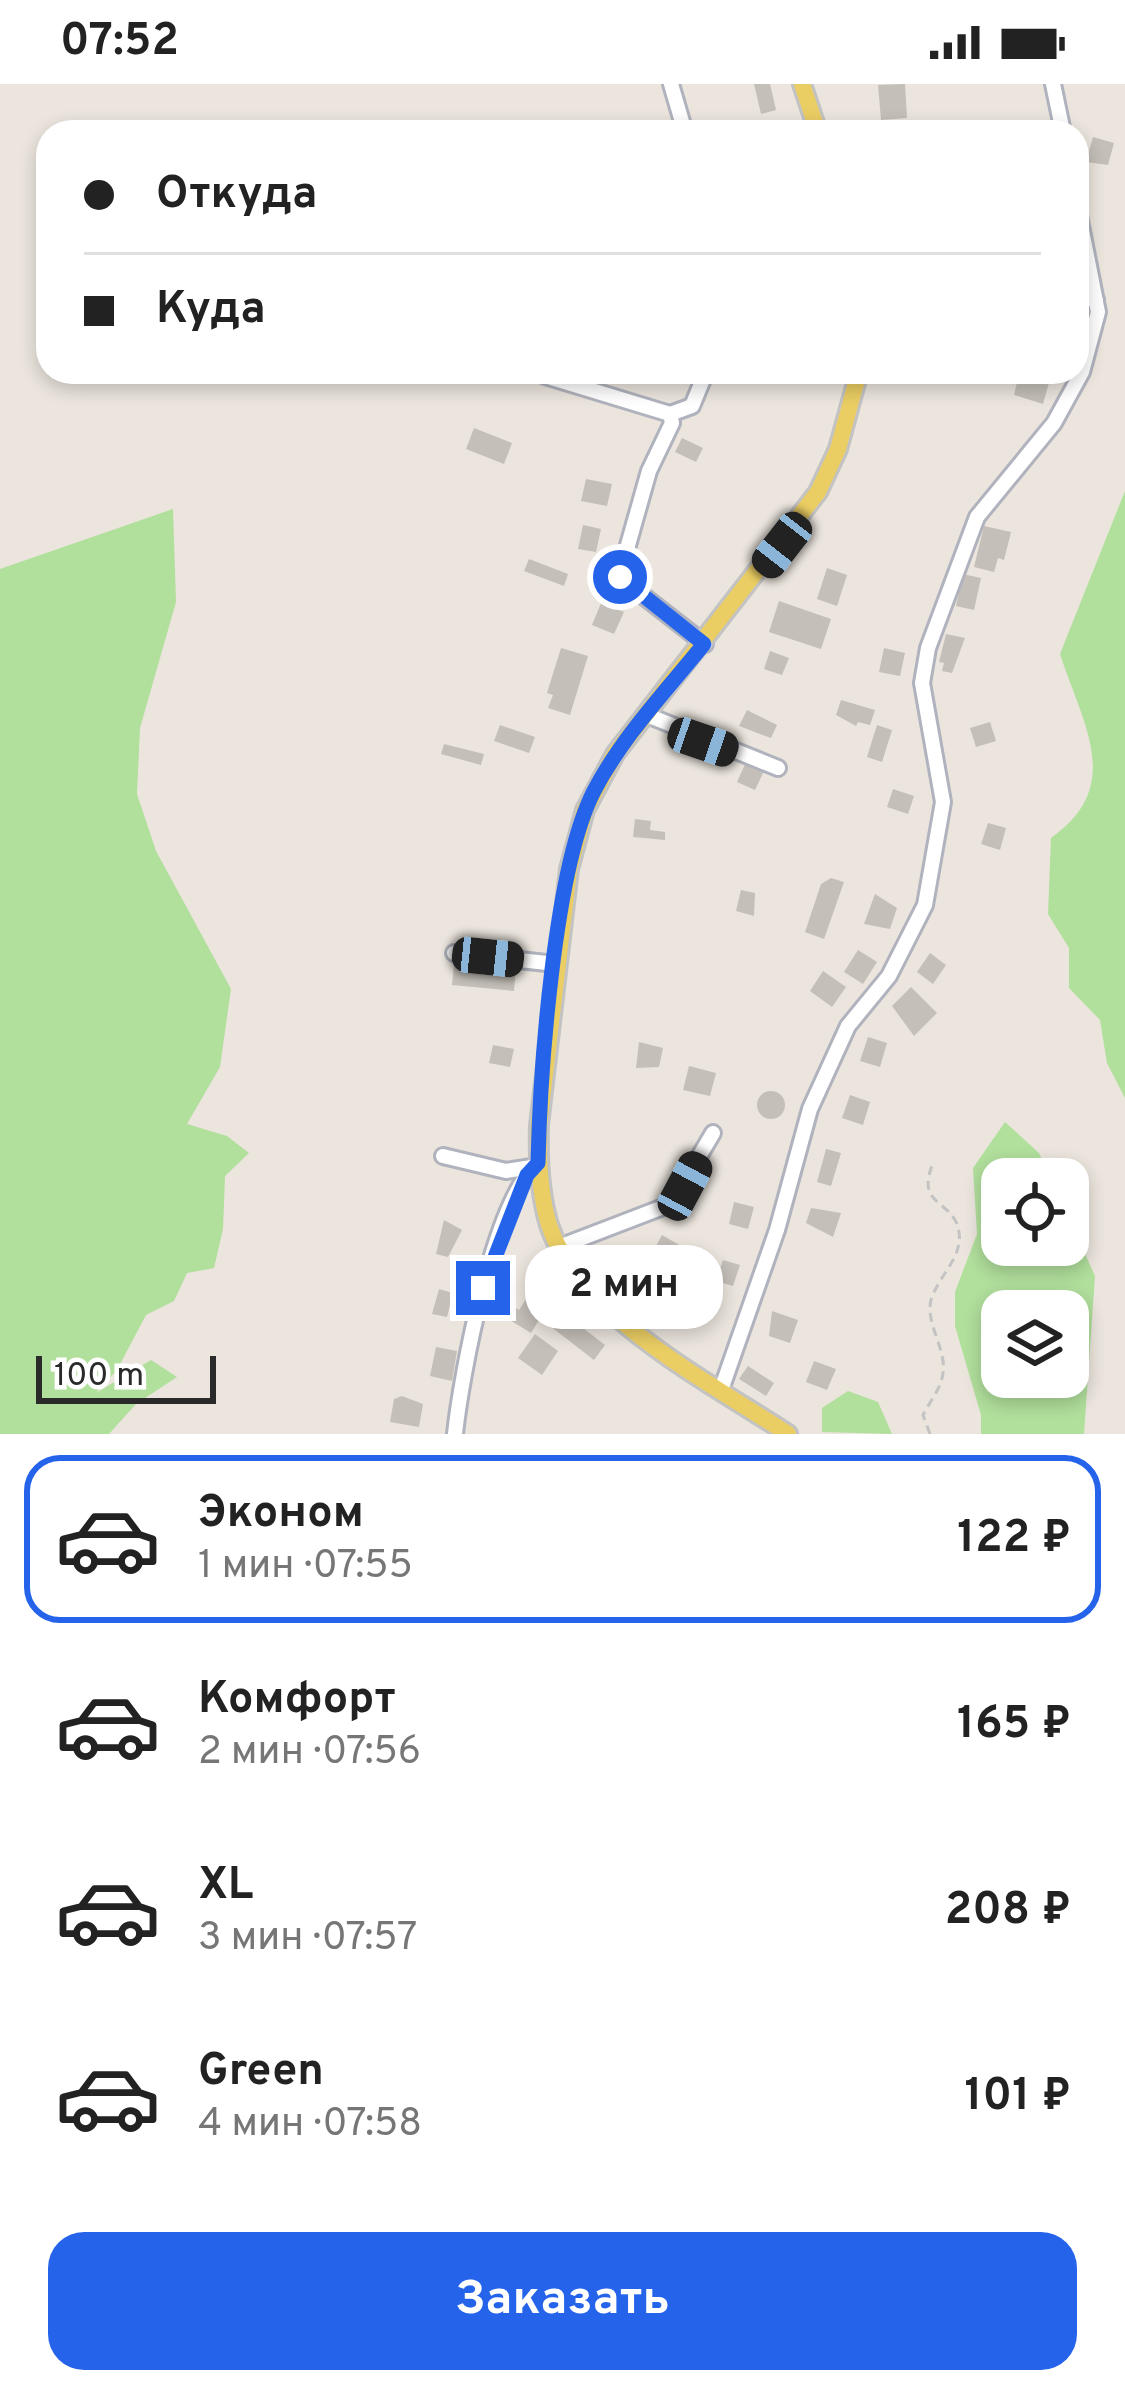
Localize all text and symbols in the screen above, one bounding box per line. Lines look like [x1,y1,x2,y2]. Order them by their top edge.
text: 07:52 [60,14,179,71]
text: Откуда [156,167,317,224]
text: Куда [156,282,266,339]
car [746,506,818,584]
route start [593,550,647,604]
car [663,713,743,771]
car [450,935,526,979]
car [652,1146,718,1226]
map controls [981,1158,1089,1398]
button: locate [981,1158,1089,1266]
callout: 2 мин [525,1246,723,1330]
route end [456,1261,510,1315]
text: 2 мин [569,1262,679,1311]
button: layers [981,1290,1089,1398]
scale bar [36,1350,216,1403]
text: 100 m [54,1356,144,1398]
icon: car [54,1485,162,1593]
text: Эконом [198,1486,364,1543]
text: 122 ₽ [957,1511,1071,1568]
text: 1 мин · 07:55 [198,1543,413,1592]
icon: car [54,1671,162,1779]
text: Комфорт [198,1672,396,1729]
text: 165 ₽ [957,1697,1071,1754]
text: 2 мин · 07:56 [198,1729,421,1778]
icon: car [54,1857,162,1965]
text: XL [198,1858,253,1915]
text: 208 ₽ [945,1883,1071,1940]
text: 3 мин · 07:57 [198,1915,417,1964]
icon: car [54,2043,162,2151]
text: Green [198,2044,324,2101]
text: 101 ₽ [965,2069,1071,2126]
text: 4 мин · 07:58 [198,2101,422,2150]
button: Заказать [48,2232,1077,2370]

